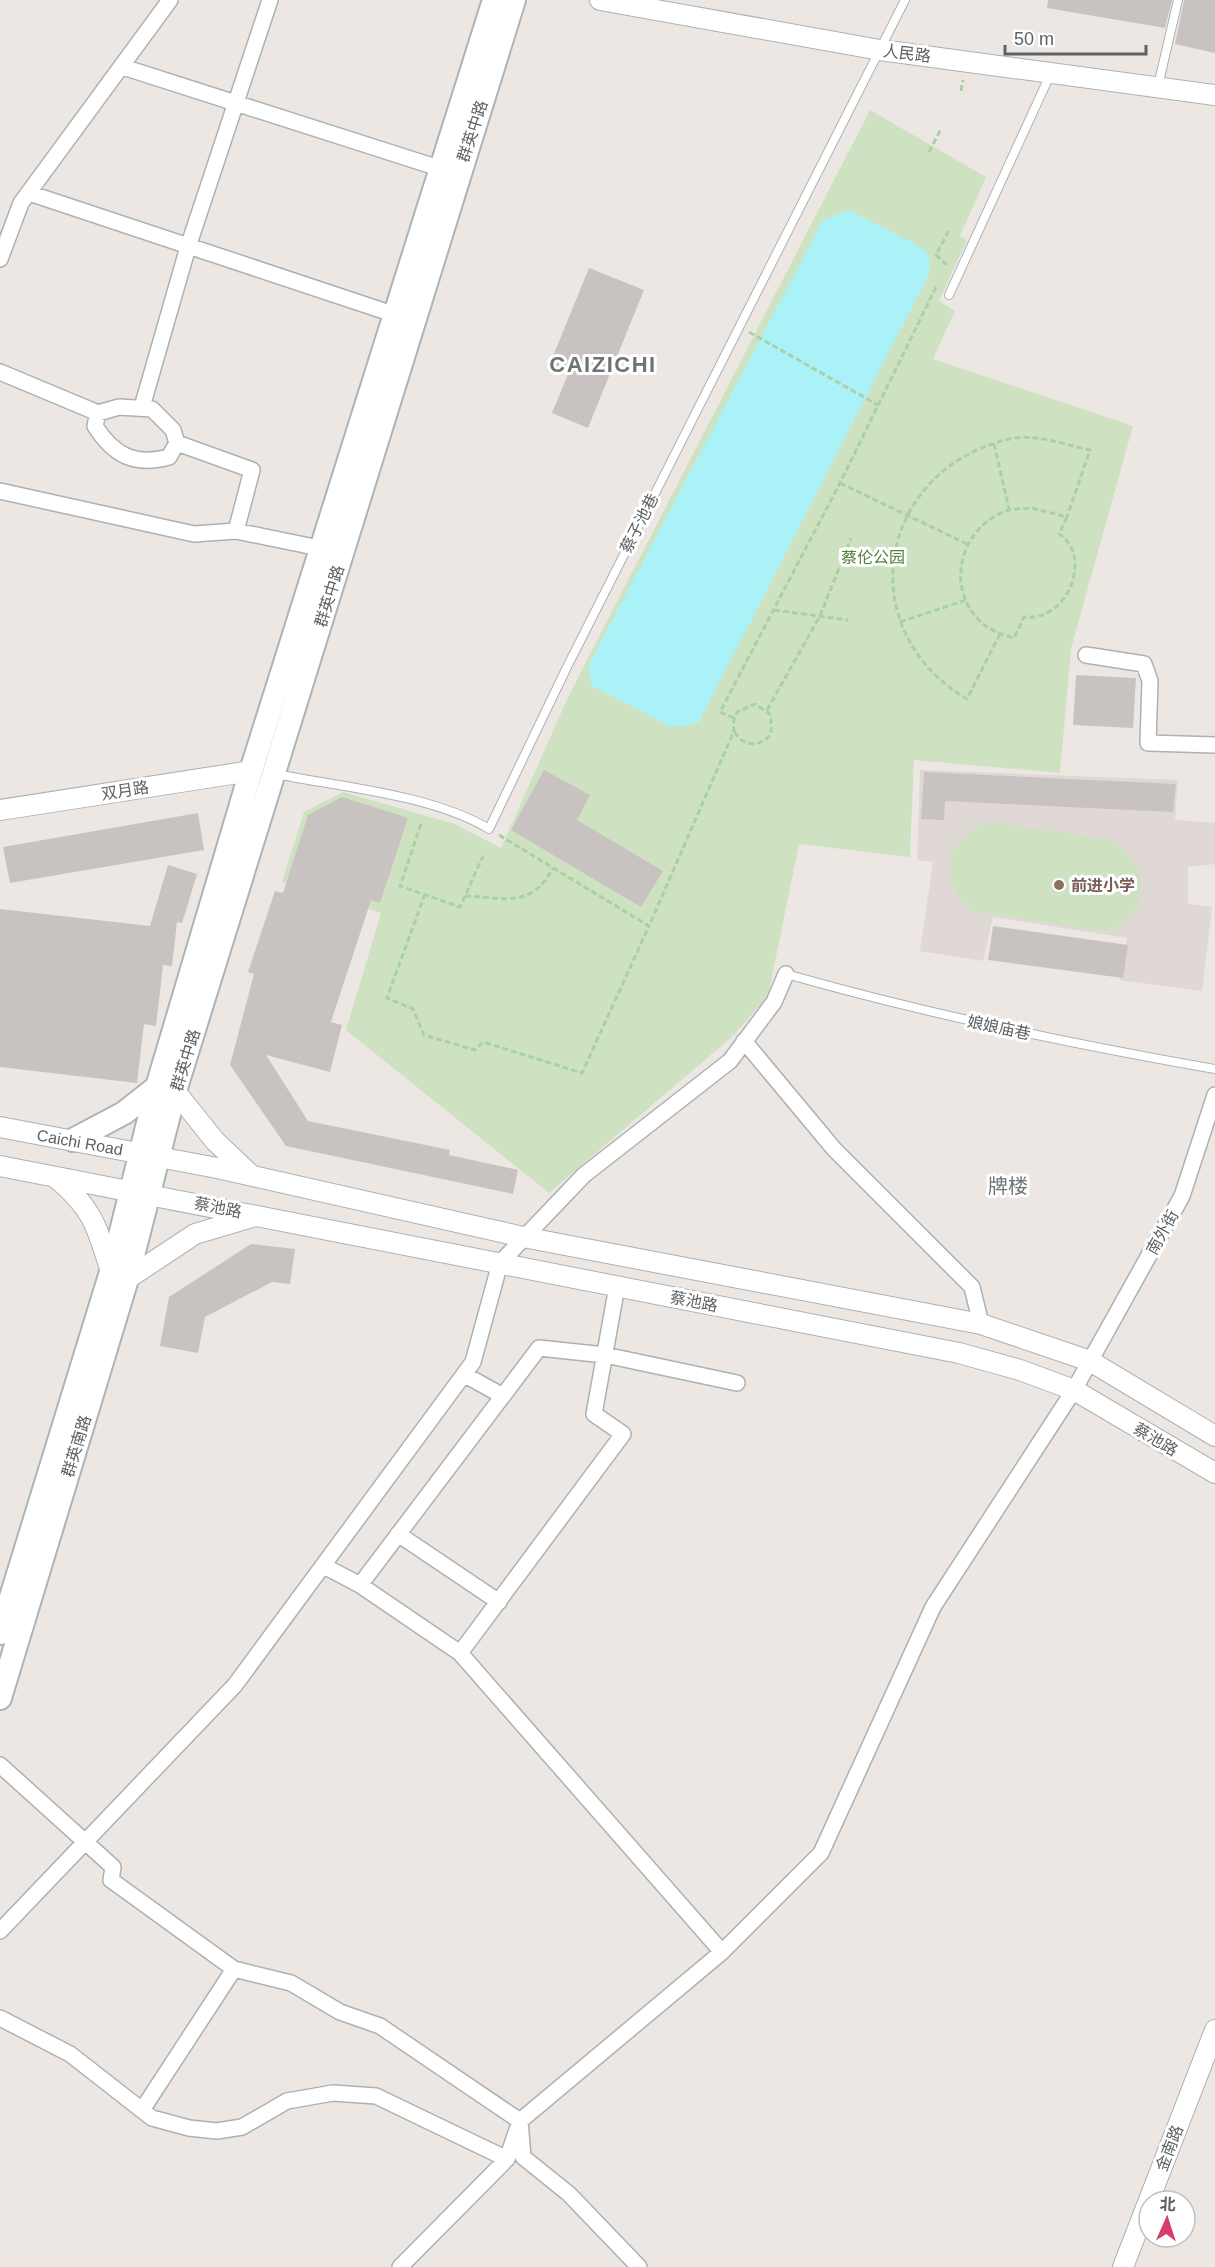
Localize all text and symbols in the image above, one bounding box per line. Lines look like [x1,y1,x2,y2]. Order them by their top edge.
scale bar [1005,18,1146,56]
text: 50 m [1014,29,1054,49]
street label: 人民路 [882,42,932,65]
street label: 群英中路 [455,98,490,164]
district label: CAIZICHI [549,352,657,377]
street label: 蔡子池巷 [617,491,662,556]
park label: 蔡伦公园 [841,549,905,566]
street label: 群英中路 [312,563,347,629]
street label: 双月路 [100,778,150,803]
place label: 前进小学 [1071,877,1135,894]
marker: 前进小学 [1052,878,1066,892]
street label: 娘娘庙巷 [966,1013,1032,1042]
street label: 群英中路 [168,1027,203,1093]
street label: Caichi Road [36,1127,124,1158]
district label: 牌楼 [988,1175,1028,1197]
street label: 蔡池路 [193,1195,243,1220]
street label: 南外街 [1143,1207,1182,1257]
street label: 蔡池路 [669,1289,719,1314]
street label: 群英南路 [59,1413,94,1479]
street label: 蔡池路 [1131,1420,1181,1459]
street label: 金南路 [1153,2123,1186,2174]
north arrow [1137,2189,1197,2249]
text: 北 [1159,2196,1176,2213]

